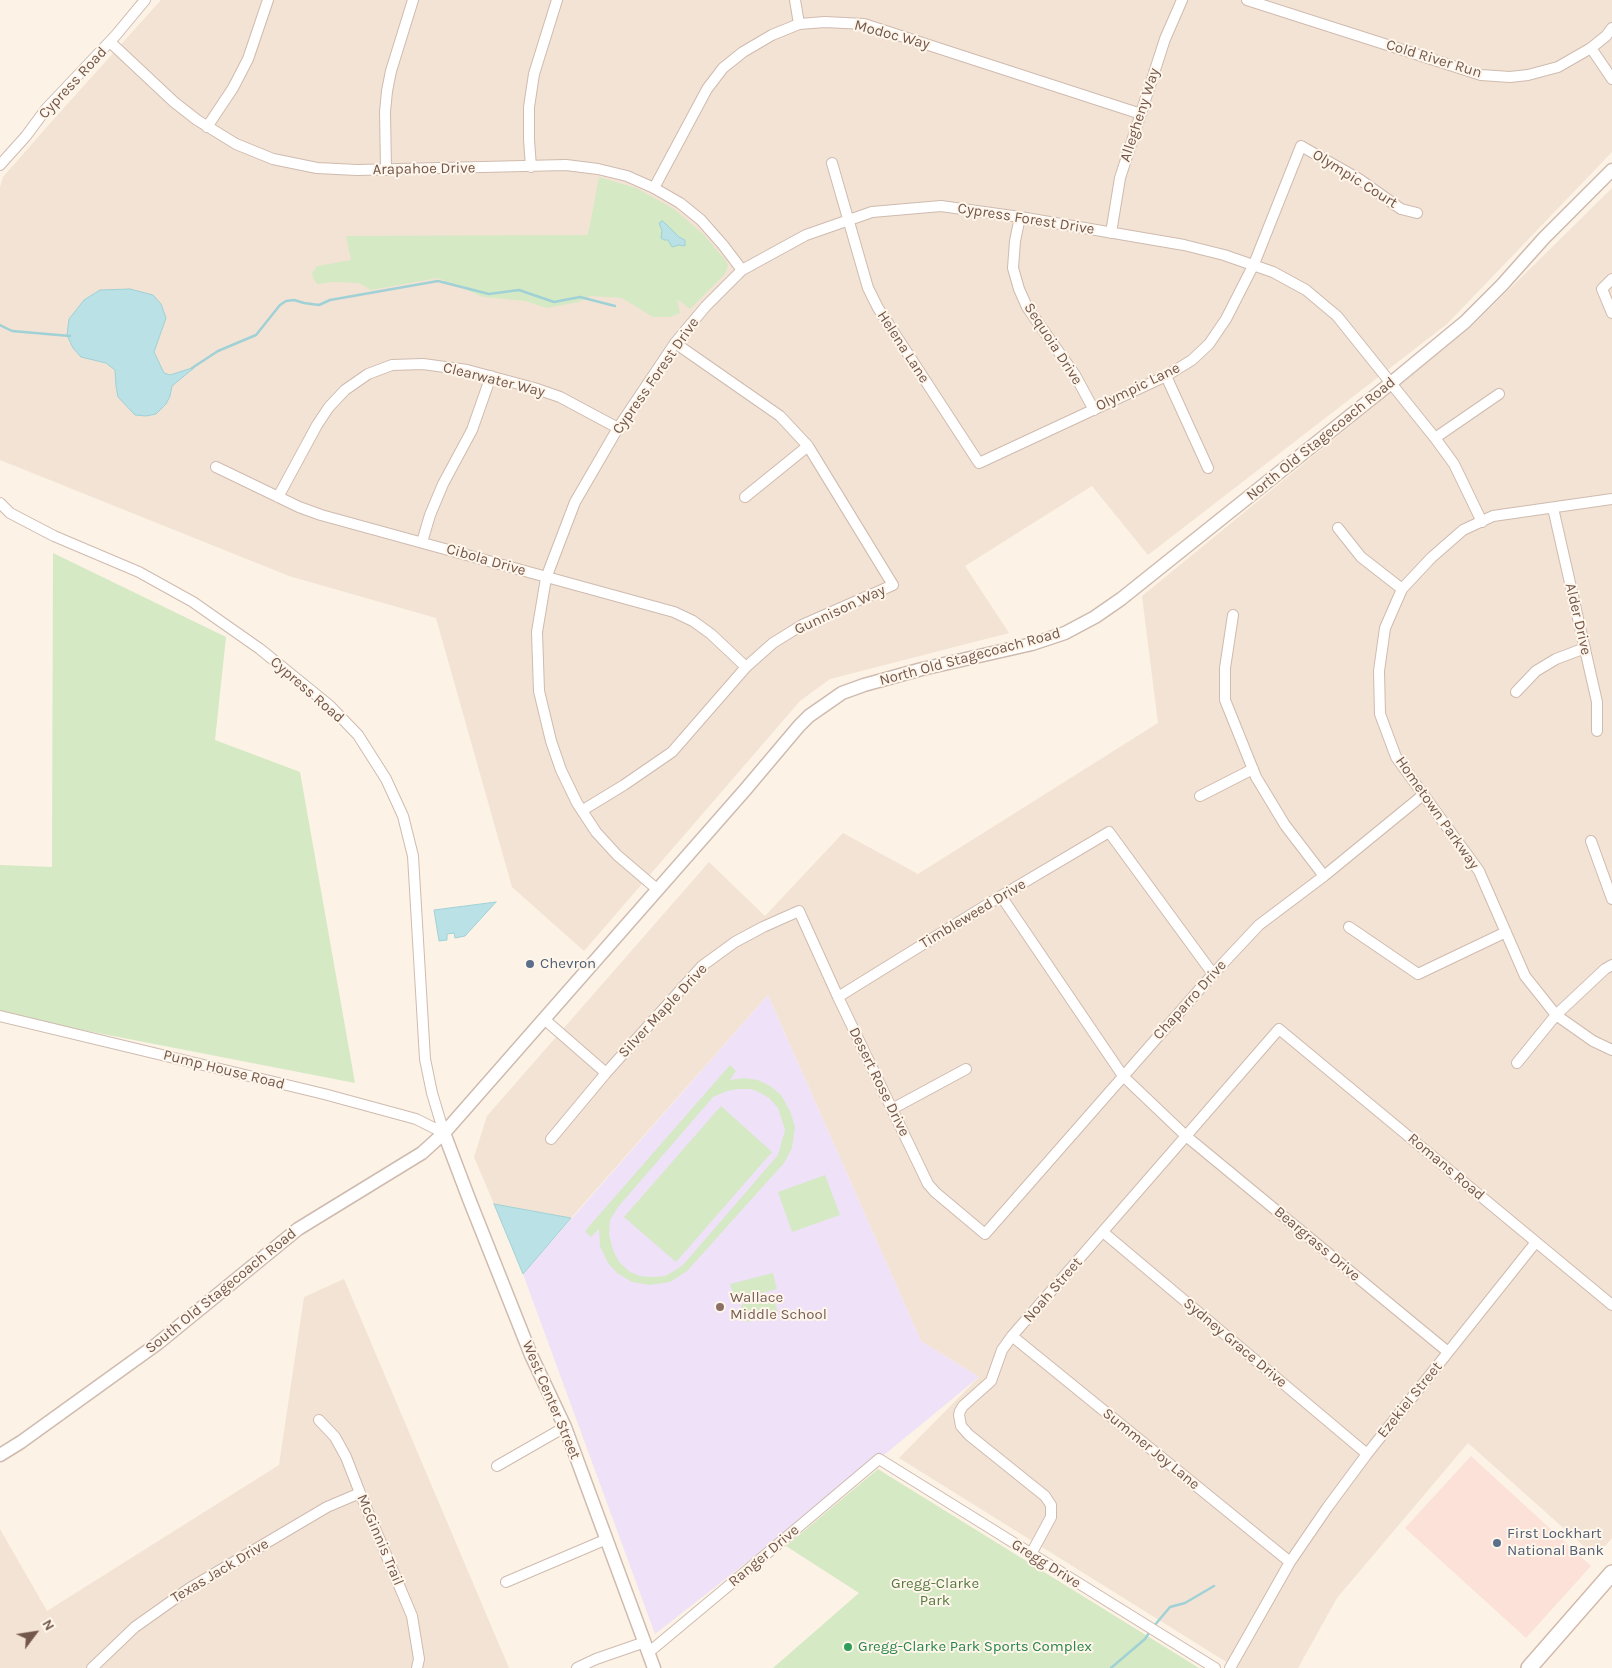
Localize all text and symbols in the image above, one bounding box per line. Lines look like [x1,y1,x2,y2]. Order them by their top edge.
street label: Modoc Way [852,16,932,54]
street label: Cold River Run [1384,36,1484,82]
street label: Cypress Road [35,43,111,123]
street label: Allegheny Way [1116,66,1164,164]
street label: Olympic Court [1309,146,1401,212]
street label: Arapahoe Drive [372,159,476,179]
street label: Cypress Forest Drive [956,199,1096,239]
street label: Sequoia Drive [1020,300,1086,388]
street label: Helena Lane [873,307,933,387]
street label: Cypress Forest Drive [609,314,703,438]
street label: Clearwater Way [441,359,547,401]
street label: Olympic Lane [1093,359,1183,415]
street label: North Old Stagecoach Road [1243,373,1399,505]
street label: Cibola Drive [444,540,528,580]
street label: Gunnison Way [792,581,888,639]
street label: Alder Drive [1561,581,1595,657]
street label: North Old Stagecoach Road [878,624,1062,690]
street label: Cypress Road [266,653,348,727]
street label: Hometown Parkway [1391,753,1483,873]
street label: Timbleweed Drive [917,875,1029,953]
place label: Chevron [540,955,596,973]
street label: Chaparro Drive [1149,956,1231,1044]
marker: Chevron [524,958,536,970]
street label: Silver Maple Drive [615,960,711,1062]
street label: Desert Rose Drive [845,1024,913,1140]
street label: Pump House Road [161,1046,287,1094]
street label: Romans Road [1404,1130,1488,1204]
street label: Beargrass Drive [1270,1203,1364,1285]
street label: South Old Stagecoach Road [142,1224,300,1358]
street label: Noah Street [1020,1254,1086,1326]
place label: Wallace Middle School [730,1289,827,1324]
street label: Sydney Grace Drive [1180,1294,1290,1392]
marker: Wallace Middle School [714,1301,726,1313]
street label: West Center Street [518,1338,584,1462]
street label: Ezekiel Street [1374,1358,1446,1442]
street label: Summer Joy Lane [1099,1404,1203,1494]
street label: McGinnis Trail [353,1492,407,1588]
street label: Ranger Drive [725,1521,803,1591]
place label: First Lockhart National Bank [1507,1525,1604,1560]
street label: Texas Jack Drive [168,1535,272,1607]
street label: Gregg Drive [1008,1536,1084,1592]
marker: First Lockhart National Bank [1491,1537,1503,1549]
park label: Gregg-Clarke Park [891,1575,979,1610]
north arrow [10,1608,60,1658]
text: N [38,1616,58,1634]
place label: Gregg-Clarke Park Sports Complex [858,1638,1092,1656]
marker: Gregg-Clarke Park Sports Complex [842,1641,854,1653]

